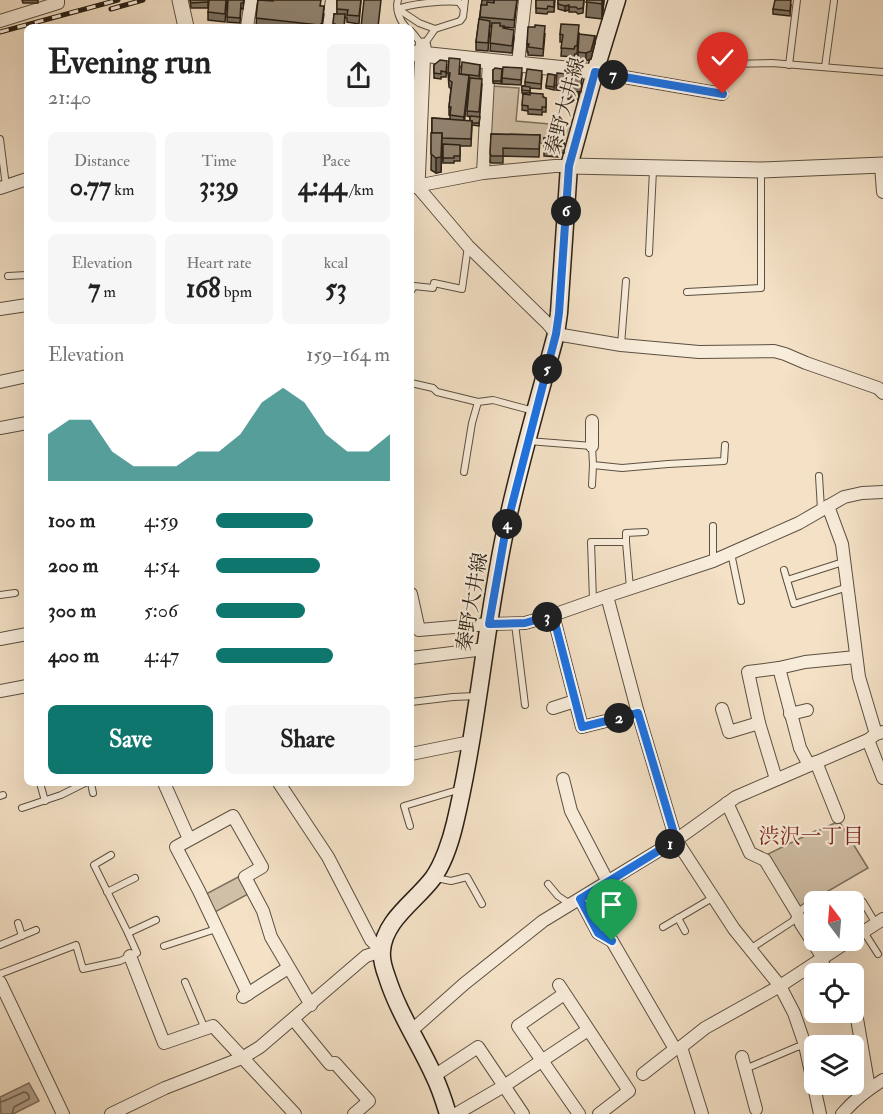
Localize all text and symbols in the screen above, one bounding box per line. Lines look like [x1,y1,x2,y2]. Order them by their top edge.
pin [697,32,748,94]
icon: check [706,41,739,74]
text: Evening run [48,42,211,83]
button: share [327,44,390,107]
street label: 秦野大井線 [540,54,590,158]
pin: 7 [598,60,628,90]
text: 7 [609,65,617,85]
text: 21:40 [48,85,91,110]
text: Distance [74,151,130,171]
text: Time [202,151,236,171]
text: Pace [322,151,350,171]
text: 0.77 [70,171,111,203]
text: 3:39 [199,171,239,203]
text: 4:44 [298,171,346,203]
text: km [111,180,134,200]
text: /km [346,180,374,200]
pin: 6 [551,196,581,226]
text: 6 [562,201,570,221]
text: Elevation [72,253,132,273]
text: Heart rate [186,253,252,273]
text: kcal [324,253,348,273]
text: 7 [88,273,100,305]
text: 168 [186,273,220,305]
text: 53 [325,273,347,305]
text: m [100,282,116,302]
text: bpm [220,282,252,302]
text: Elevation [48,342,124,367]
text: 159–164 m [306,342,390,367]
pin: 5 [532,354,562,384]
text: 5 [543,359,551,379]
text: 100 m [48,508,95,533]
text: 4:59 [144,508,179,533]
pin: 4 [492,509,522,539]
text: 4 [503,514,511,534]
street label: 秦野大井線 [451,551,493,653]
text: 200 m [48,553,98,578]
text: 4:54 [144,553,179,578]
text: 300 m [48,598,96,623]
text: 5:06 [144,598,178,623]
pin: 3 [532,602,562,632]
text: 3 [544,607,550,627]
text: 400 m [48,643,99,668]
text: 4:47 [144,643,179,668]
pin: 2 [604,703,634,733]
button: Save [48,705,213,774]
button: Share [225,705,390,774]
text: 2 [615,708,623,728]
district label: 渋沢一丁目 [759,823,864,850]
pin: 1 [655,829,685,859]
text: 1 [667,834,673,854]
pin [586,879,637,941]
icon: arrive [595,888,628,921]
north arrow [804,891,864,951]
map controls [804,891,864,1095]
button: locate [804,963,864,1023]
button: layers [804,1035,864,1095]

